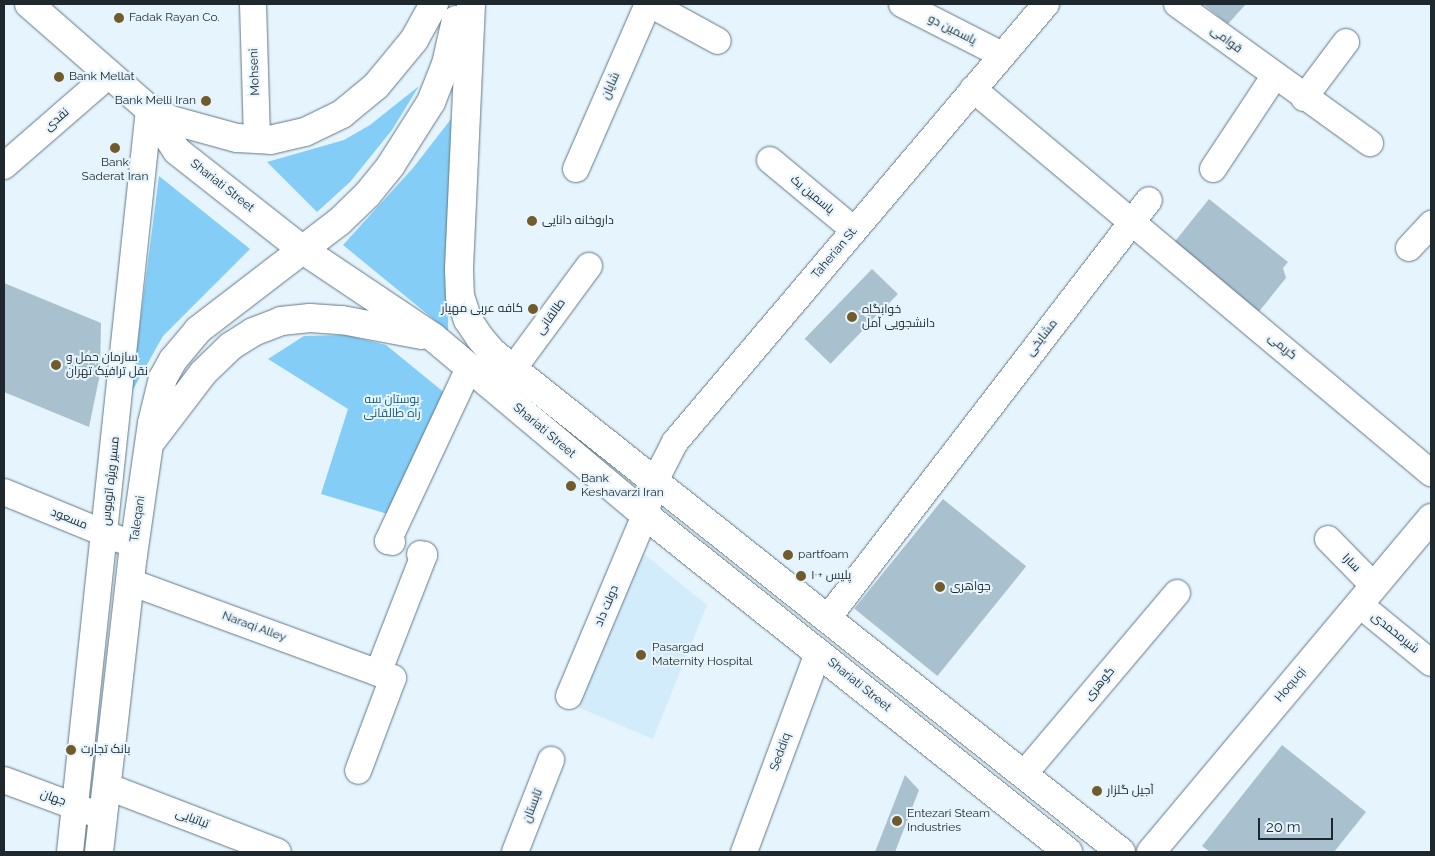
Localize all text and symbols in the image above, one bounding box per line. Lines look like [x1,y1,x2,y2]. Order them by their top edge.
place label: Fadak Rayan Co. [129,11,220,25]
marker: Fadak Rayan Co. [113,12,125,24]
street label: یاسمین دو [926,12,978,48]
street label: قوامی [1207,23,1245,57]
street label: Mohseni [247,48,263,96]
place label: Bank Mellat [69,70,134,84]
street label: شایان [599,70,623,102]
marker: Bank Mellat [53,71,65,83]
place label: Bank Melli Iran [115,94,196,108]
marker: Bank Melli Iran [200,95,212,107]
street label: نقدی [42,105,72,135]
marker: Bank Saderat Iran [109,142,121,154]
place label: Bank Saderat Iran [82,156,148,184]
street label: Shariati Street [187,157,257,215]
street label: یاسمین یک [787,173,837,217]
place label: داروخانه دانایی [542,214,614,228]
marker: داروخانه دانایی [526,215,538,227]
street label: Taherian St. [809,224,861,282]
street label: طالقانی [533,296,569,338]
place label: کافه عربی مهیار [441,302,523,316]
marker: کافه عربی مهیار [527,303,539,315]
place label: خوابگاه دانشجویی آمل [862,303,935,331]
marker: خوابگاه دانشجویی آمل [846,311,858,323]
street label: مشایخی [1023,317,1061,359]
street label: کریمی [1265,331,1299,363]
place label: سازمان حمل و نقل ترافیک تهران [66,351,148,379]
marker: سازمان حمل و نقل ترافیک تهران [50,359,62,371]
park label: بوستان سه راه طالقانی [363,393,421,421]
street label: Shariati Street [510,401,578,461]
street label: مسیر ویژه اتوبوس [99,436,123,526]
place label: Bank Keshavarzi Iran [581,472,664,500]
marker: Bank Keshavarzi Iran [565,480,577,492]
street label: Taleqani [128,495,148,543]
street label: مسعود [49,505,89,533]
place label: partfoam [798,548,849,562]
marker: partfoam [782,549,794,561]
street label: سارا [1339,551,1363,575]
place label: پلیس +۱۰ [811,569,851,583]
marker: پلیس +۱۰ [795,570,807,582]
place label: جواهری [950,580,991,594]
marker: جواهری [934,581,946,593]
street label: دولت داد [592,583,622,629]
street label: Naraqi Alley [220,609,288,645]
street label: شیرمحمدی [1368,609,1422,657]
place label: Pasargad Maternity Hospital [652,641,753,669]
marker: Pasargad Maternity Hospital [634,648,648,662]
street label: Shariati Street [825,655,893,715]
street label: گوهری [1082,664,1118,704]
street label: Hoquqi [1272,665,1310,705]
street label: Seddiq [768,731,794,773]
place label: بانک تجارت [81,743,130,757]
marker: بانک تجارت [65,744,77,756]
place label: آجیل گلزار [1107,784,1154,798]
marker: آجیل گلزار [1091,785,1103,797]
street label: جهان [38,787,68,809]
street label: تابستان [520,787,546,825]
street label: تباتبایی [173,806,211,832]
place label: Entezari Steam Industries [907,807,990,835]
scale bar [1260,808,1335,840]
marker: Entezari Steam Industries [891,815,903,827]
text: 20 m [1266,818,1301,836]

